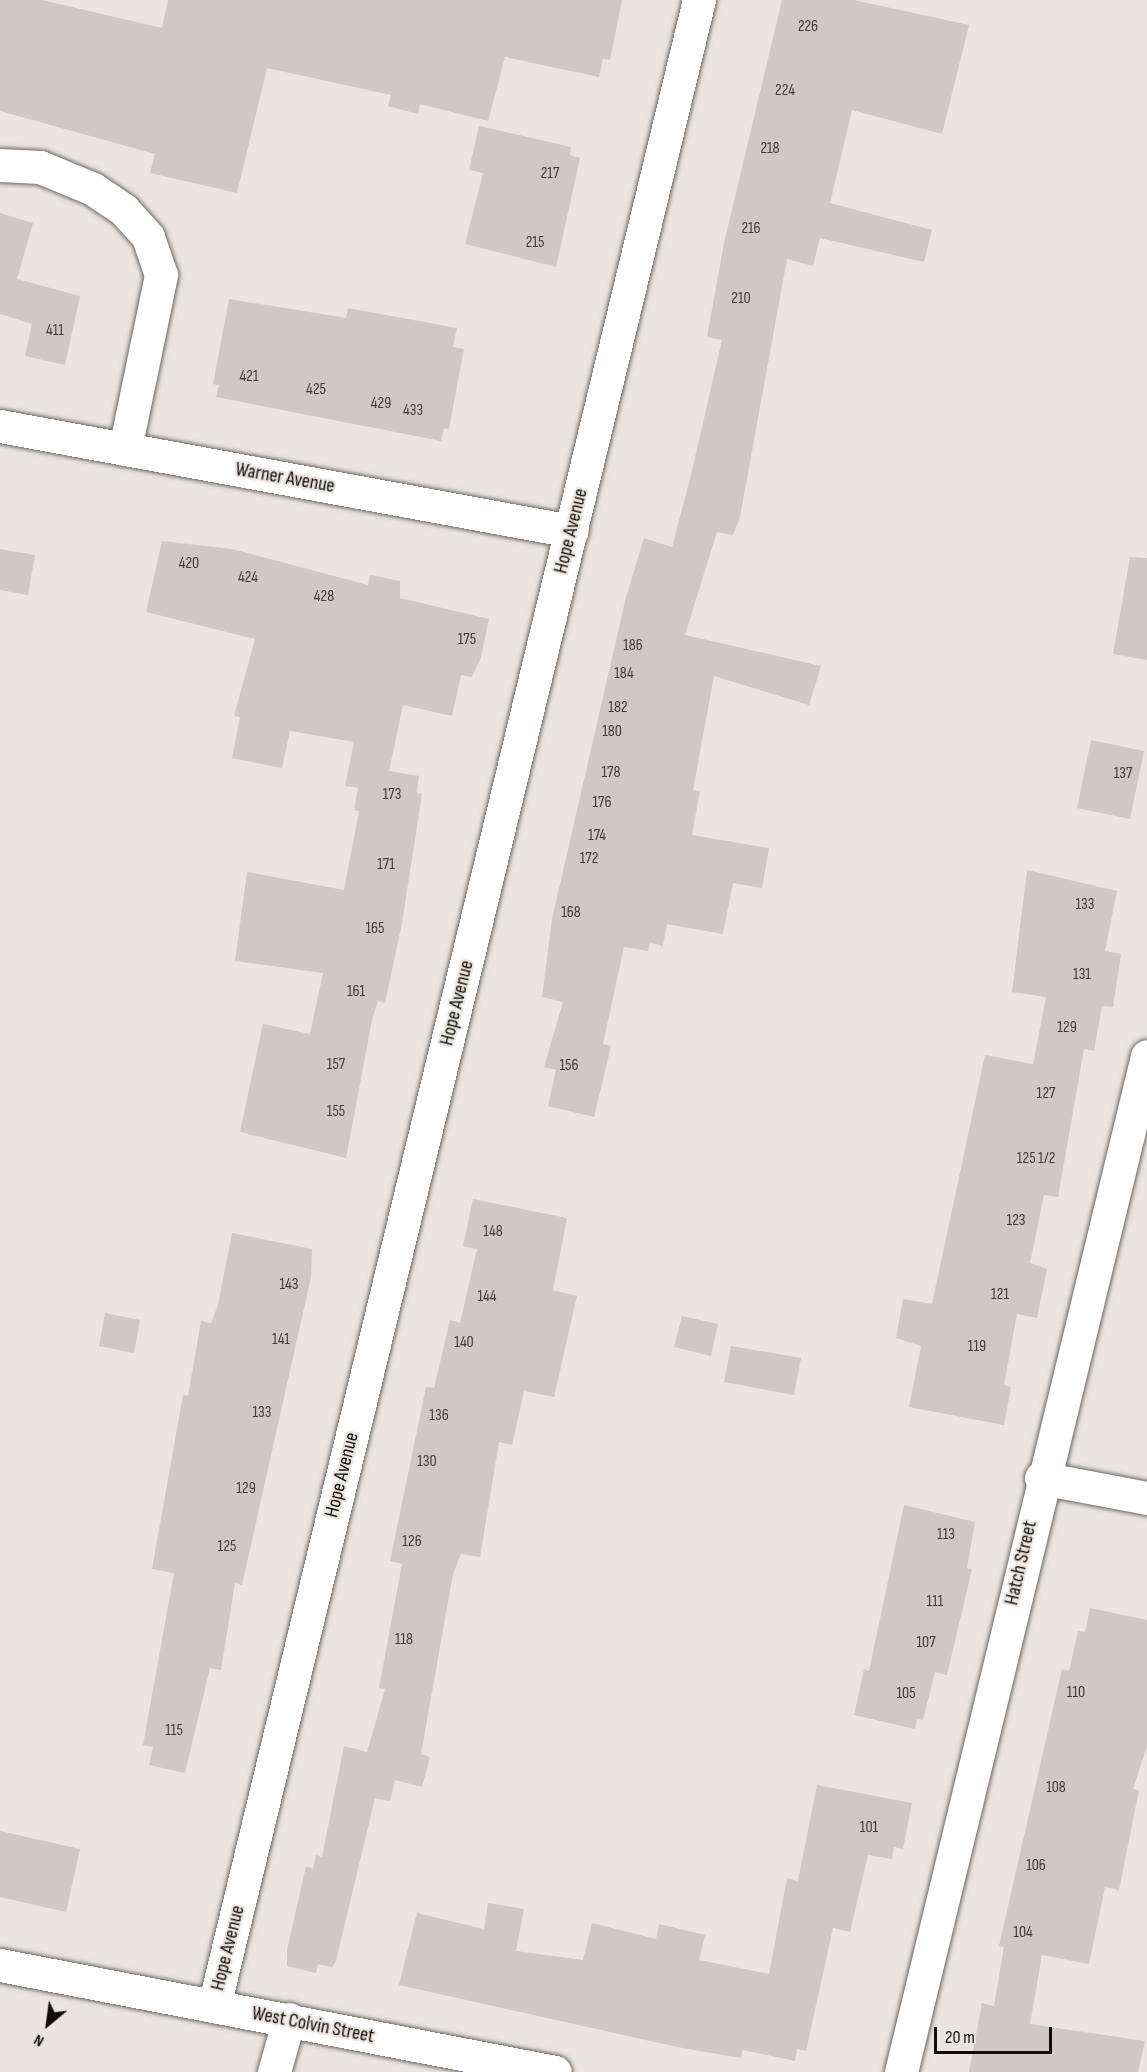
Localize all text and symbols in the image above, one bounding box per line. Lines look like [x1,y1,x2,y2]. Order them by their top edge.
house number: 226 [798,17,818,37]
house number: 224 [775,81,795,101]
house number: 218 [760,139,780,159]
house number: 217 [541,164,559,184]
house number: 216 [741,219,761,239]
house number: 215 [526,233,544,253]
house number: 210 [731,289,751,309]
house number: 411 [46,321,64,341]
house number: 421 [239,367,259,387]
house number: 425 [306,380,326,400]
house number: 429 [371,394,391,414]
house number: 433 [403,401,423,421]
street label: Warner Avenue [234,457,336,499]
street label: Hope Avenue [549,486,593,576]
house number: 420 [179,554,199,574]
house number: 424 [238,568,258,588]
house number: 428 [314,587,334,607]
house number: 175 [458,630,476,650]
house number: 186 [623,636,643,656]
house number: 184 [614,664,634,684]
house number: 182 [608,698,628,718]
house number: 180 [602,722,622,742]
house number: 178 [602,763,620,783]
house number: 137 [1114,764,1132,784]
house number: 173 [383,785,401,805]
house number: 176 [593,793,611,813]
house number: 174 [588,826,606,846]
house number: 172 [580,849,598,869]
house number: 171 [377,855,395,875]
house number: 133 [1075,895,1095,915]
house number: 168 [561,903,581,923]
house number: 165 [365,919,385,939]
street label: Hope Avenue [435,958,479,1048]
house number: 131 [1073,965,1091,985]
house number: 161 [347,982,365,1002]
house number: 129 [1057,1018,1077,1038]
house number: 157 [327,1055,345,1075]
house number: 156 [559,1056,579,1076]
house number: 127 [1037,1084,1055,1104]
house number: 155 [327,1102,345,1122]
house number: 125 1/2 [1017,1149,1055,1169]
house number: 123 [1006,1211,1026,1231]
house number: 148 [483,1222,503,1242]
house number: 143 [279,1275,299,1295]
house number: 121 [991,1285,1009,1305]
house number: 144 [477,1287,497,1307]
house number: 141 [272,1330,290,1350]
house number: 140 [454,1333,474,1353]
house number: 119 [968,1337,986,1357]
house number: 133 [252,1403,272,1423]
house number: 136 [429,1406,449,1426]
street label: Hope Avenue [320,1430,364,1520]
house number: 130 [417,1452,437,1472]
house number: 129 [236,1479,256,1499]
street label: Hatch Street [1000,1519,1042,1607]
house number: 113 [937,1525,955,1545]
house number: 126 [402,1532,422,1552]
house number: 125 [218,1537,236,1557]
house number: 111 [927,1592,943,1612]
house number: 118 [395,1630,413,1650]
house number: 107 [916,1633,936,1653]
house number: 110 [1067,1683,1085,1703]
house number: 105 [896,1684,916,1704]
house number: 115 [165,1721,183,1741]
house number: 108 [1046,1778,1066,1798]
house number: 101 [860,1818,878,1838]
house number: 106 [1026,1856,1046,1876]
street label: Hope Avenue [206,1903,250,1993]
house number: 104 [1013,1923,1033,1943]
north arrow [18,1994,78,2054]
street label: West Colvin Street [250,2001,376,2049]
scale bar [937,2015,1056,2053]
text: 20 m [945,2027,975,2048]
text: N [31,2030,47,2051]

